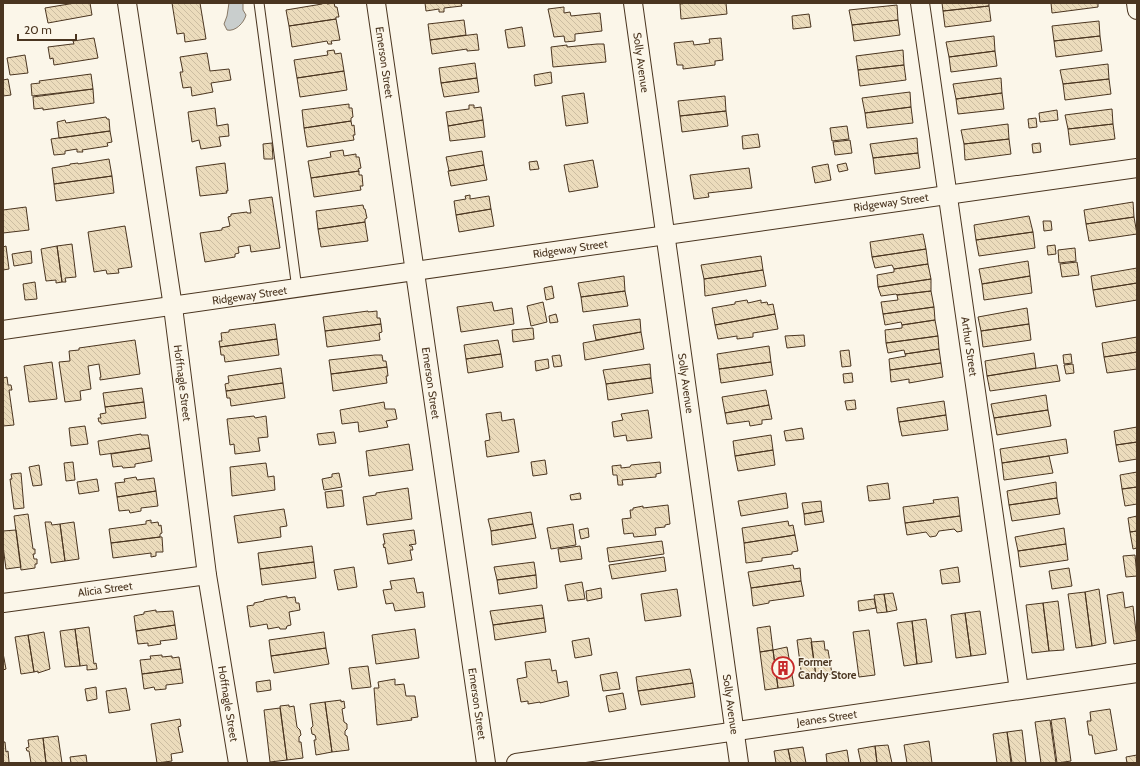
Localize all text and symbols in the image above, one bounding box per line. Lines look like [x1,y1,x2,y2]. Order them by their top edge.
scale bar [18,16,76,42]
text: 20 m [24,22,52,37]
street label: Emerson Street [372,26,397,99]
street label: Solly Avenue [630,31,652,94]
street label: Ridgeway Street [852,190,930,214]
street label: Ridgeway Street [532,236,609,261]
street label: Ridgeway Street [211,283,288,308]
street label: Arthur Street [958,316,981,377]
street label: Hoffnagle Street [171,344,194,422]
street label: Emerson Street [419,346,443,420]
street label: Solly Avenue [675,352,697,415]
street label: Alicia Street [77,578,134,600]
building icon: Former Candy Store [770,655,796,681]
place label: Former Candy Store [798,655,857,682]
street label: Hoffnagle Street [215,665,241,743]
street label: Emerson Street [465,667,490,741]
street label: Solly Avenue [720,673,742,736]
street label: Jeanes Street [795,707,858,729]

